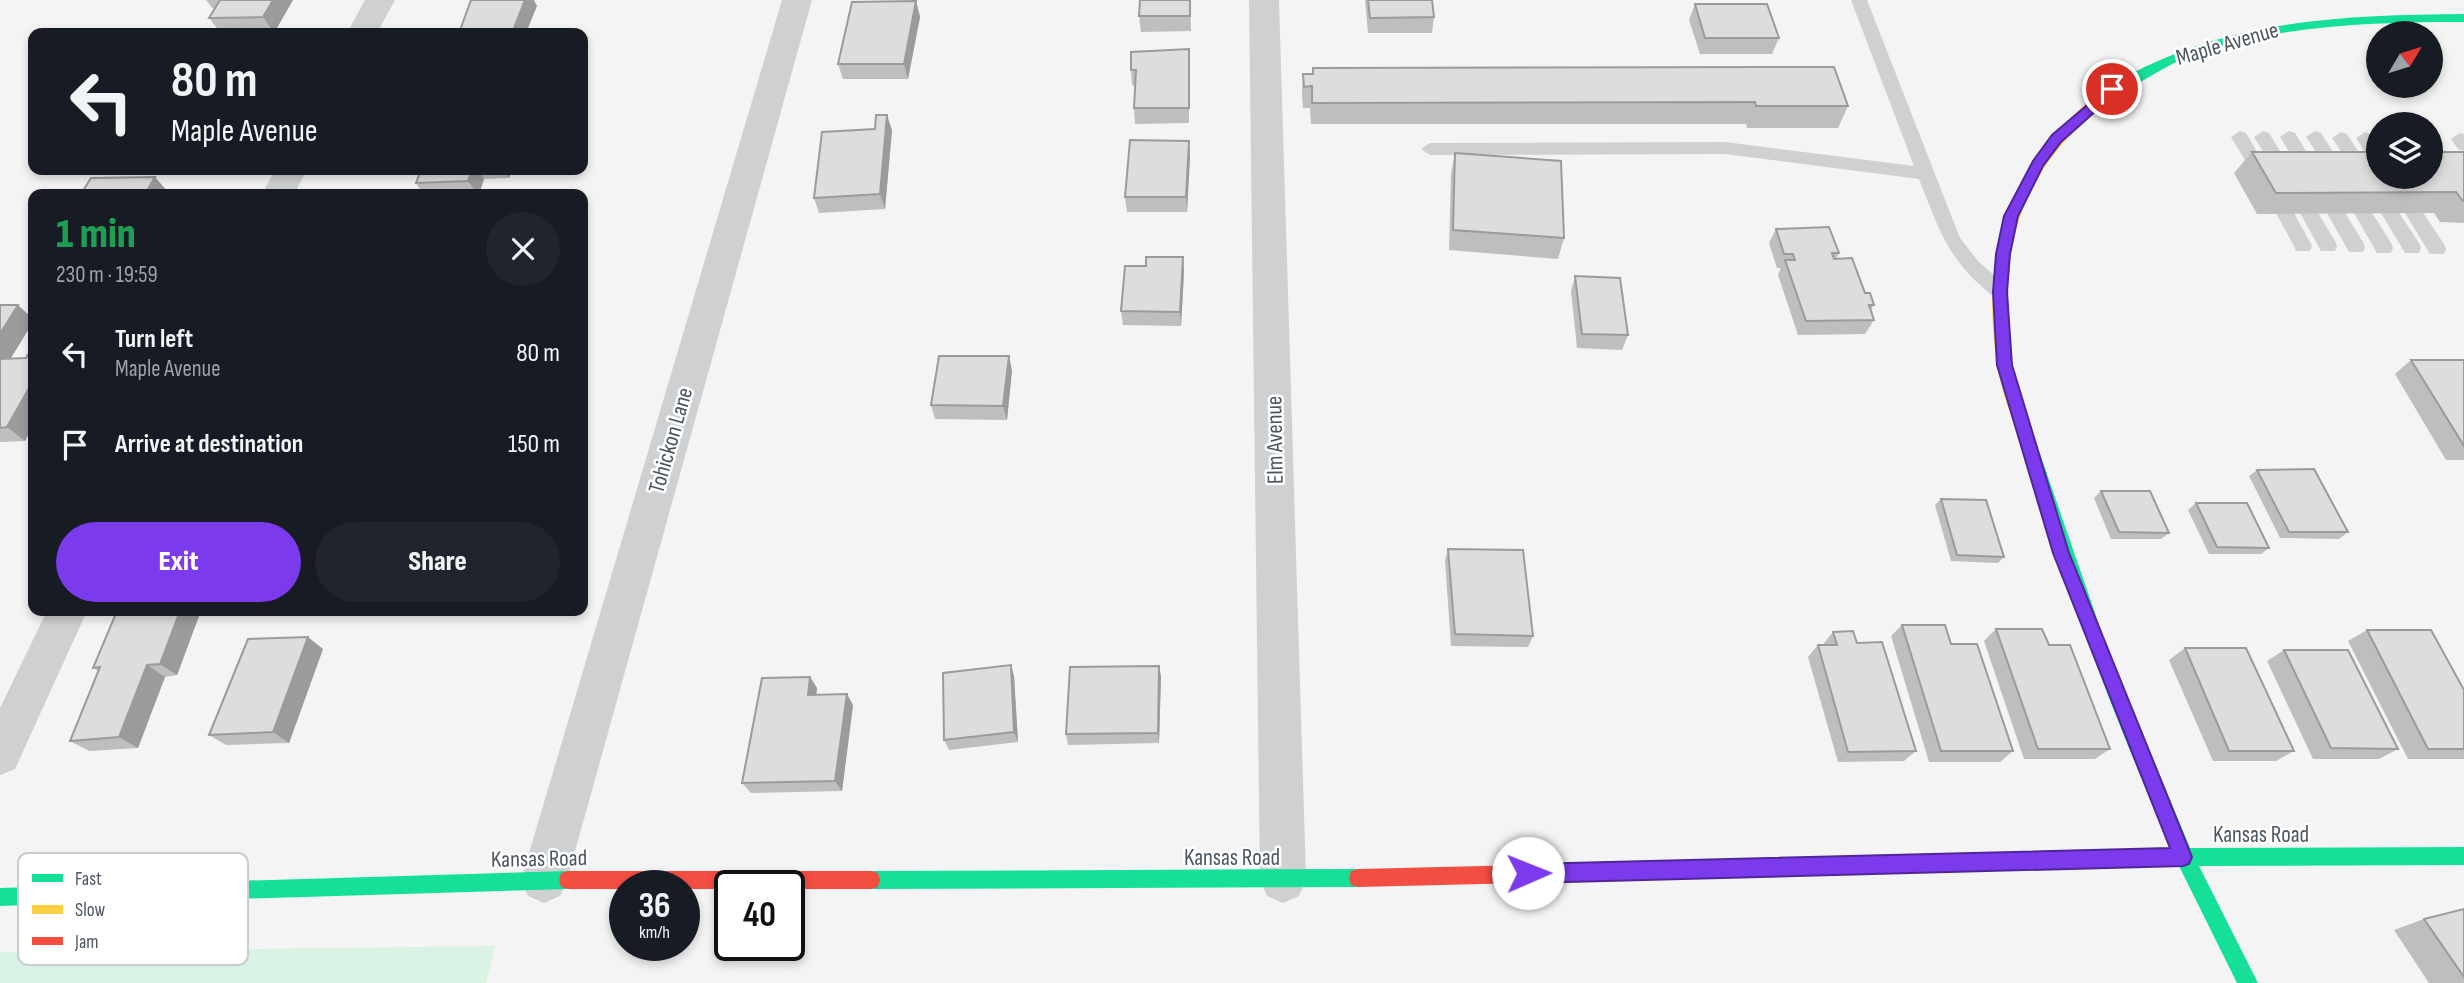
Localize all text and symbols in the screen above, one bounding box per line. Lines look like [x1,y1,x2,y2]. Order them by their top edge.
street label: Maple Avenue [2173,16,2282,72]
north arrow [2366,21,2443,98]
map controls [2366,21,2443,189]
text: 80 m [171,52,258,111]
icon: left [56,56,147,147]
pin [2082,59,2142,119]
icon: arrive [2093,70,2131,108]
text: Maple Avenue [171,112,318,151]
button: layers [2366,112,2443,189]
text: 1 min [56,209,136,260]
button: close [486,212,560,286]
text: 230 m · 19:59 [56,261,158,289]
text: Turn left [115,324,193,355]
icon: left [56,335,94,373]
text: 80 m [516,338,560,369]
text: Maple Avenue [115,355,220,383]
street label: Tohickon Lane [643,384,699,496]
street label: Elm Avenue [1260,396,1290,484]
icon: arrive [56,426,94,464]
text: Arrive at destination [115,429,303,460]
text: 150 m [508,429,560,460]
button: Exit [56,522,301,602]
button: Share [315,522,560,602]
street label: Kansas Road [2213,821,2309,849]
position arrow [1491,836,1565,910]
street label: Kansas Road [491,844,587,874]
street label: Kansas Road [1184,844,1280,872]
legend [18,853,248,965]
text: Fast [75,868,102,891]
speed limit sign: 40 [714,870,805,961]
text: 36 [638,885,671,928]
text: Slow [75,899,105,922]
text: km/h [639,922,670,943]
text: Jam [74,931,98,954]

